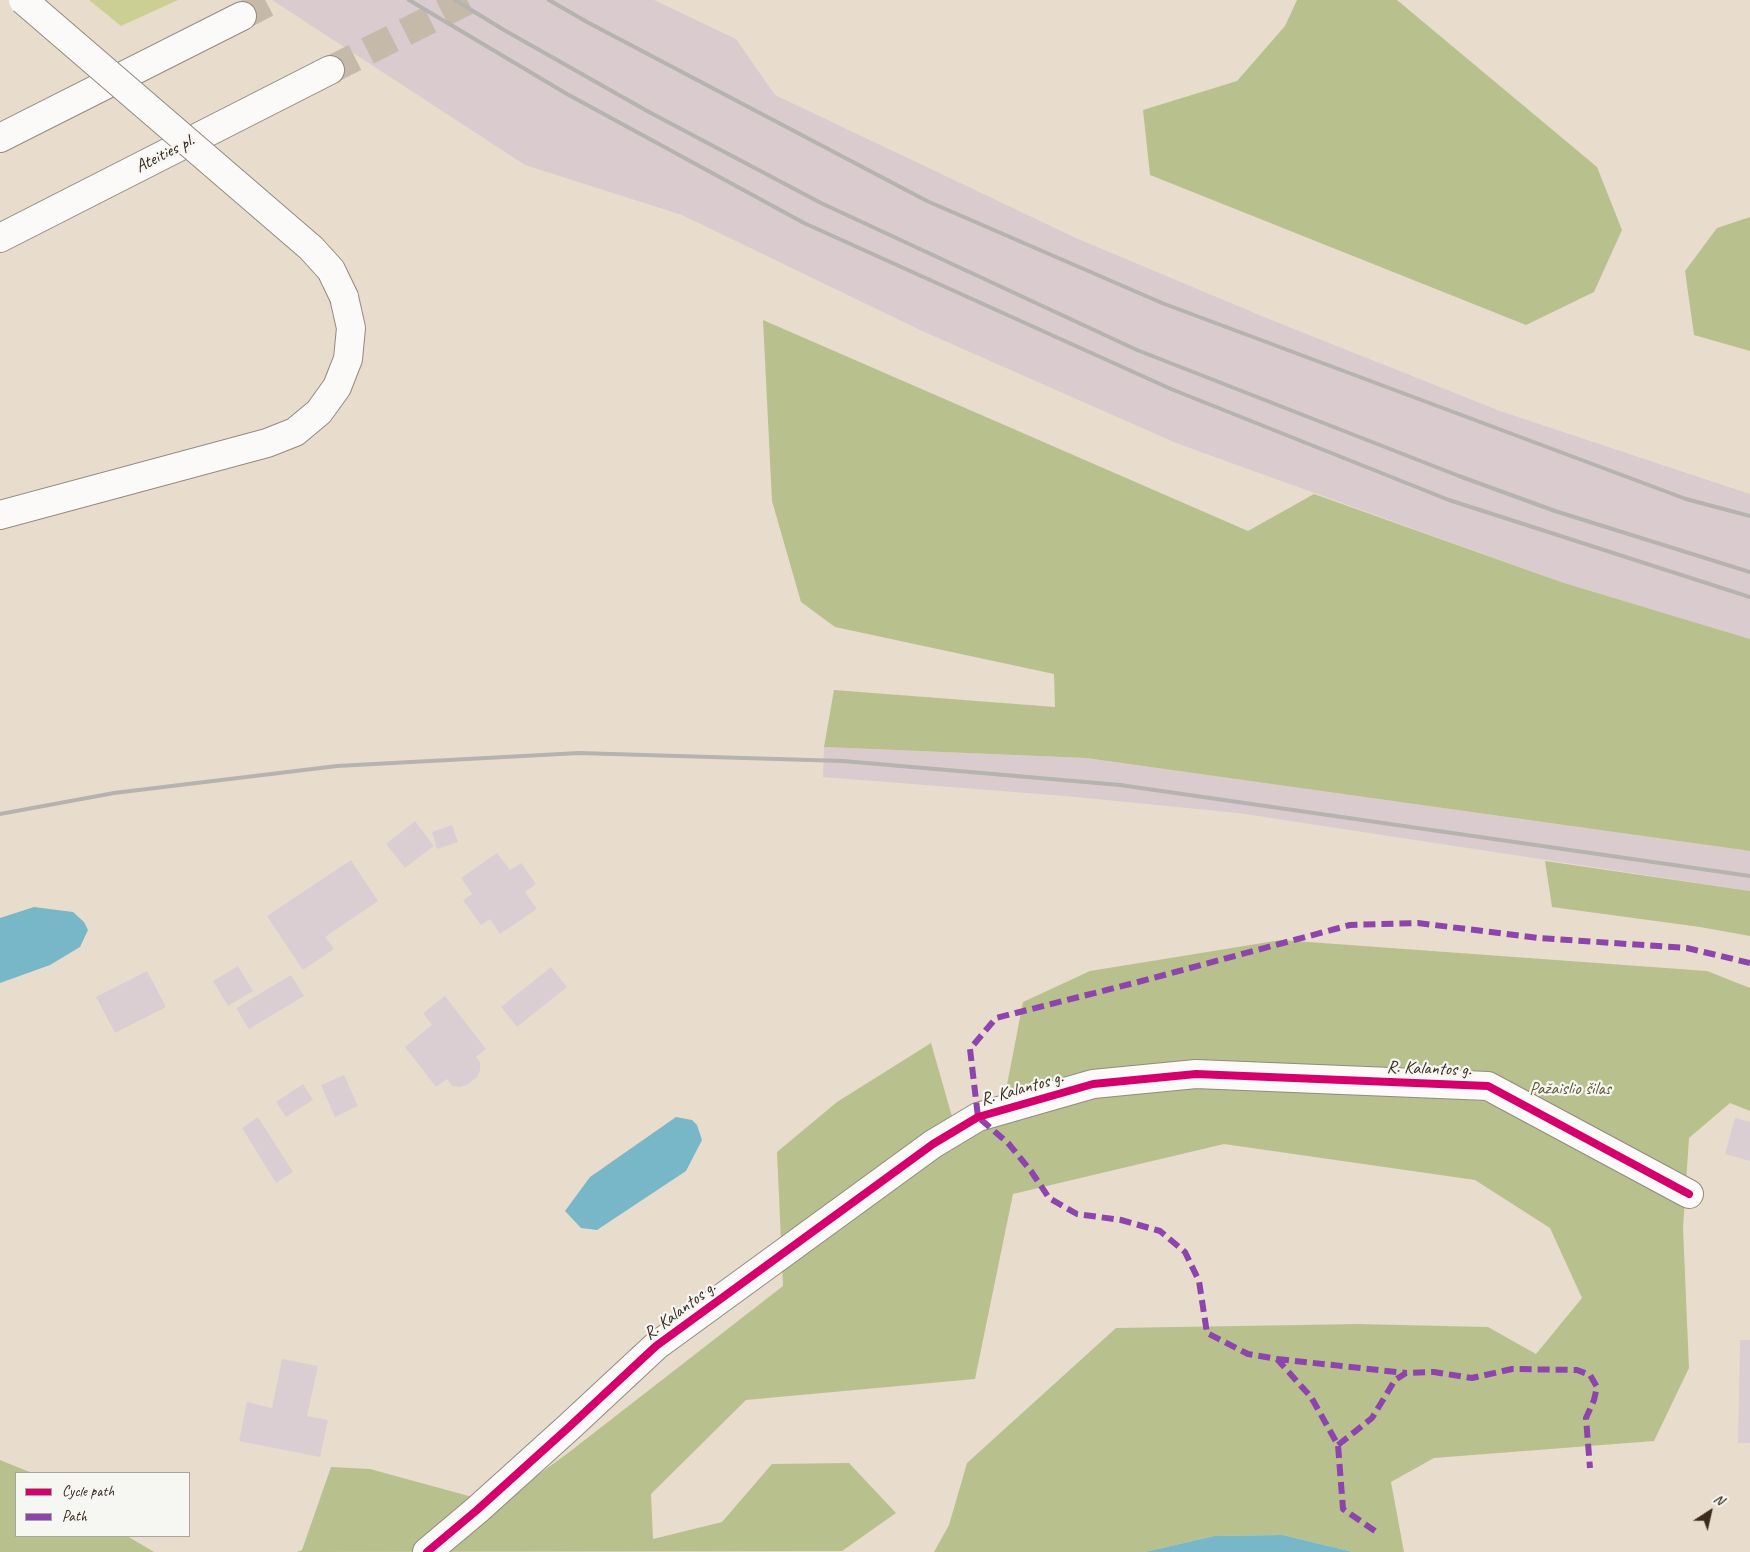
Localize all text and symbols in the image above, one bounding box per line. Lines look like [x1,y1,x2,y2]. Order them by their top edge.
street label: Ateities pl. [132,130,198,178]
street label: R. Kalantos g. [1386,1057,1472,1081]
street label: R. Kalantos g. [978,1067,1066,1111]
park label: Pažaislio šilas [1529,1078,1611,1100]
street label: R. Kalantos g. [640,1277,720,1345]
legend [15,1472,190,1537]
text: Cycle path [62,1482,114,1501]
north arrow [1685,1487,1735,1537]
text: N [1710,1490,1727,1509]
text: Path [62,1507,87,1526]

